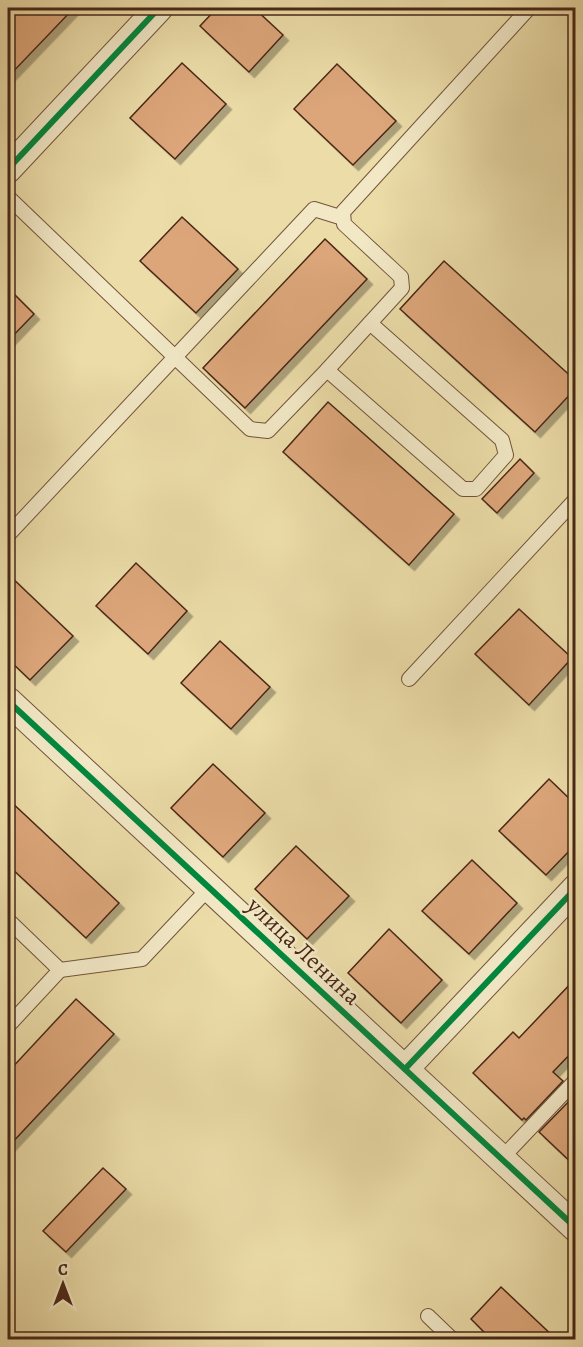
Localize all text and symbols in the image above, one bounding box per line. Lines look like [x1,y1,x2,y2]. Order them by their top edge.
street label: улица Ленина [239,889,368,1012]
north arrow [33,1254,93,1314]
text: С [58,1259,68,1281]

